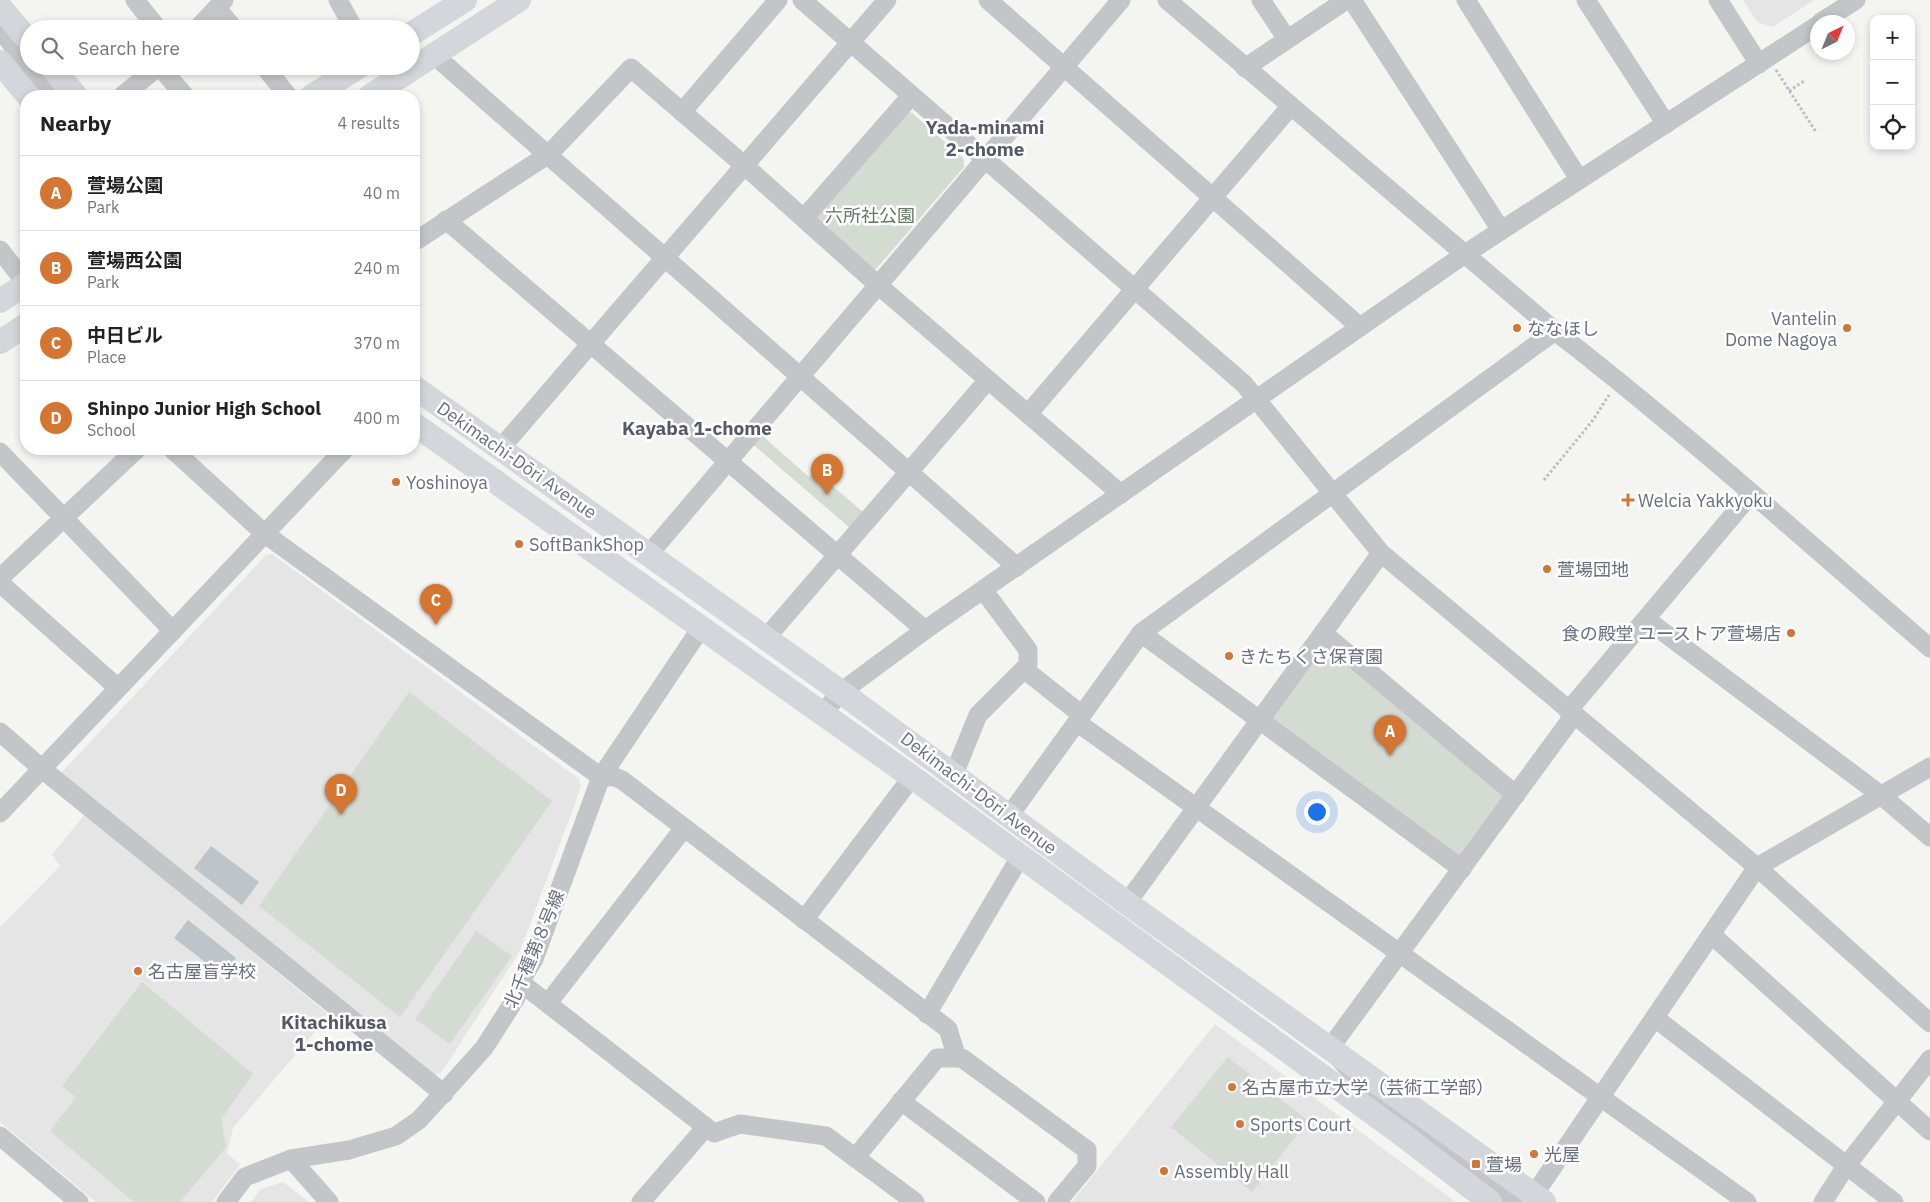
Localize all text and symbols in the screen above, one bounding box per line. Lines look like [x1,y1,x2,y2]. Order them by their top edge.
north arrow [1810,15,1855,60]
map controls [1870,15,1915,150]
button: + [1870,15,1915,60]
search box [20,20,420,75]
icon: search [38,34,66,62]
text: Search here [78,36,180,60]
button: − [1870,60,1915,105]
button: locate [1870,105,1915,150]
text: Nearby [40,109,111,137]
text: 4 results [337,113,400,133]
district label: Yada-minami 2-chome [926,115,1044,161]
text: 萱場公園 [87,173,163,197]
text: A [51,183,61,203]
text: 40 m [363,183,400,203]
text: Park [87,197,119,217]
park label: 六所社公園 [825,204,915,227]
text: 萱場西公園 [87,248,182,272]
text: B [51,258,61,278]
text: 240 m [353,258,400,278]
text: Park [87,272,119,292]
place label: Vantelin Dome Nagoya [1725,307,1837,351]
place label: ななほし [1527,317,1599,340]
marker: ななほし [1511,322,1523,334]
marker: Vantelin Dome Nagoya [1841,322,1853,334]
text: 中日ビル [87,323,163,347]
text: C [51,333,61,353]
text: 370 m [353,333,400,353]
text: Place [87,347,126,367]
text: Shinpo Junior High School [87,396,321,420]
street label: Dekimachi-Dōri Avenue [433,396,601,524]
text: D [50,408,62,428]
text: 400 m [353,408,400,428]
district label: Kayaba 1-chome [622,416,772,440]
text: School [87,420,136,440]
pin: B [811,454,843,495]
place label: Yoshinoya [406,471,488,494]
marker: Yoshinoya [390,476,402,488]
place label: Welcia Yakkyoku [1638,489,1773,512]
marker: Welcia Yakkyoku [1622,494,1634,506]
place label: SoftBankShop [529,533,644,556]
marker: SoftBankShop [513,538,525,550]
place label: 萱場団地 [1557,558,1629,581]
marker: 萱場団地 [1541,563,1553,575]
pin: C [420,584,452,625]
place label: 食の殿堂 ユーストア萱場店 [1562,622,1781,645]
marker: 食の殿堂 ユーストア萱場店 [1785,627,1797,639]
place label: きたちくさ保育園 [1239,645,1383,668]
marker: きたちくさ保育園 [1223,650,1235,662]
pin: A [1374,715,1406,756]
street label: Dekimachi-Dōri Avenue [896,727,1062,859]
pin: D [325,774,357,815]
your location [1304,799,1330,825]
street label: 北千種第８号線 [499,887,569,1011]
place label: 名古屋盲学校 [148,960,256,983]
marker: 名古屋盲学校 [132,965,144,977]
district label: Kitachikusa 1-chome [281,1010,387,1056]
place label: 名古屋市立大学（芸術工学部） [1242,1076,1494,1099]
marker: 名古屋市立大学（芸術工学部） [1226,1081,1238,1093]
place label: Sports Court [1250,1113,1351,1136]
marker: Sports Court [1234,1118,1246,1130]
place label: 光屋 [1544,1143,1580,1166]
marker: 光屋 [1528,1148,1540,1160]
place label: 萱場 [1486,1153,1522,1176]
marker: 萱場 [1470,1158,1482,1170]
place label: Assembly Hall [1174,1160,1289,1183]
marker: Assembly Hall [1158,1165,1170,1177]

